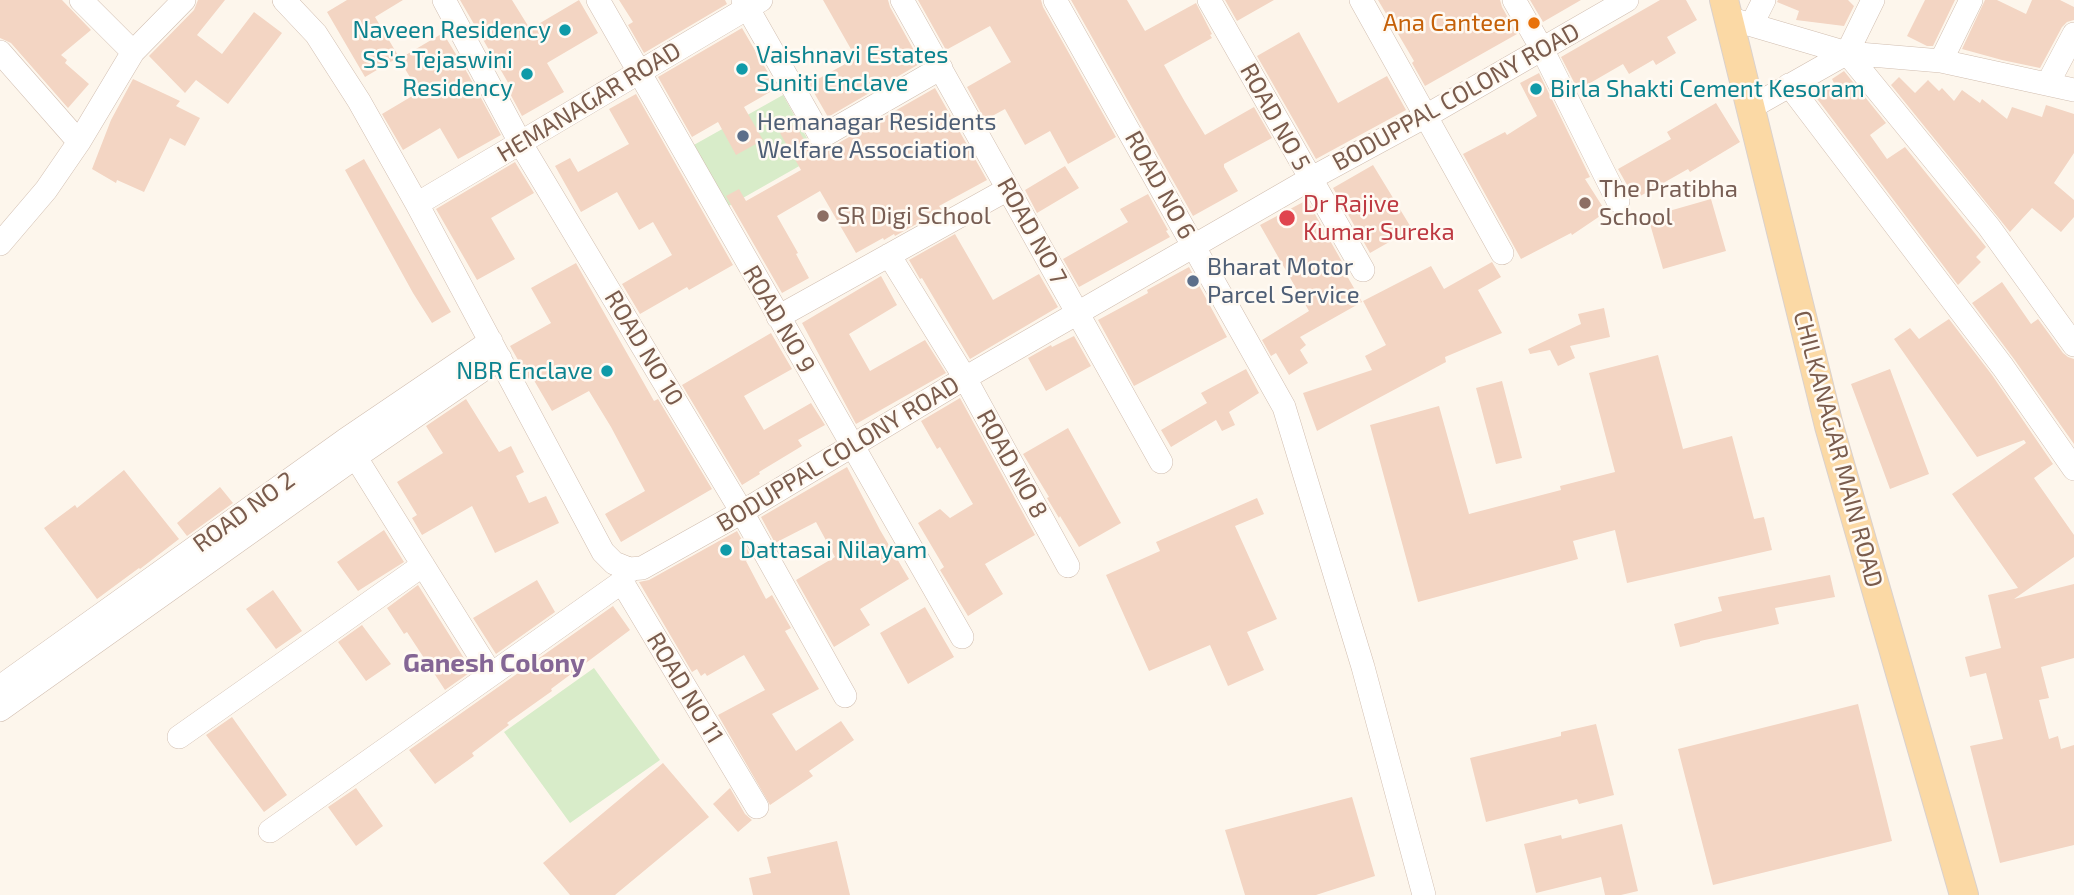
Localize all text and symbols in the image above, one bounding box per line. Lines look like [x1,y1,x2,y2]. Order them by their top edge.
place label: Ana Canteen [1383,9,1520,37]
marker: Ana Canteen [1526,15,1542,31]
place label: Naveen Residency [352,16,551,44]
street label: BODUPPAL COLONY ROAD [1327,17,1585,177]
marker: Naveen Residency [557,22,573,38]
street label: HEMANAGAR ROAD [492,36,686,168]
place label: Vaishnavi Estates Suniti Enclave [756,41,949,97]
place label: SS's Tejaswini Residency [362,46,513,102]
street label: ROAD NO 5 [1234,58,1316,176]
marker: Vaishnavi Estates Suniti Enclave [734,61,750,77]
marker: SS's Tejaswini Residency [519,66,535,82]
place label: Birla Shakti Cement Kesoram [1550,75,1865,103]
marker: Birla Shakti Cement Kesoram [1528,81,1544,97]
place label: Hemanagar Residents Welfare Association [757,108,996,164]
street label: ROAD NO 6 [1119,126,1201,244]
marker: Hemanagar Residents Welfare Association [735,128,751,144]
street label: ROAD NO 7 [991,173,1073,289]
place label: The Pratibha School [1599,175,1738,231]
place label: Dr Rajive Kumar Sureka [1303,190,1455,246]
marker: The Pratibha School [1577,195,1593,211]
place label: SR Digi School [837,202,991,230]
marker: SR Digi School [815,208,831,224]
marker: Dr Rajive Kumar Sureka [1277,208,1297,228]
place label: Bharat Motor Parcel Service [1207,253,1360,309]
street label: ROAD NO 9 [737,260,821,378]
marker: Bharat Motor Parcel Service [1185,273,1201,289]
street label: ROAD NO 10 [598,285,690,411]
street label: CHILKANAGAR MAIN ROAD [1787,307,1889,591]
place label: NBR Enclave [456,357,593,385]
marker: NBR Enclave [599,363,615,379]
street label: BODUPPAL COLONY ROAD [711,370,965,538]
street label: ROAD NO 8 [970,405,1054,523]
street label: ROAD NO 2 [187,465,301,559]
place label: Dattasai Nilayam [740,536,927,564]
marker: Dattasai Nilayam [718,542,734,558]
street label: ROAD NO 11 [641,627,729,749]
district label: Ganesh Colony [403,647,585,679]

